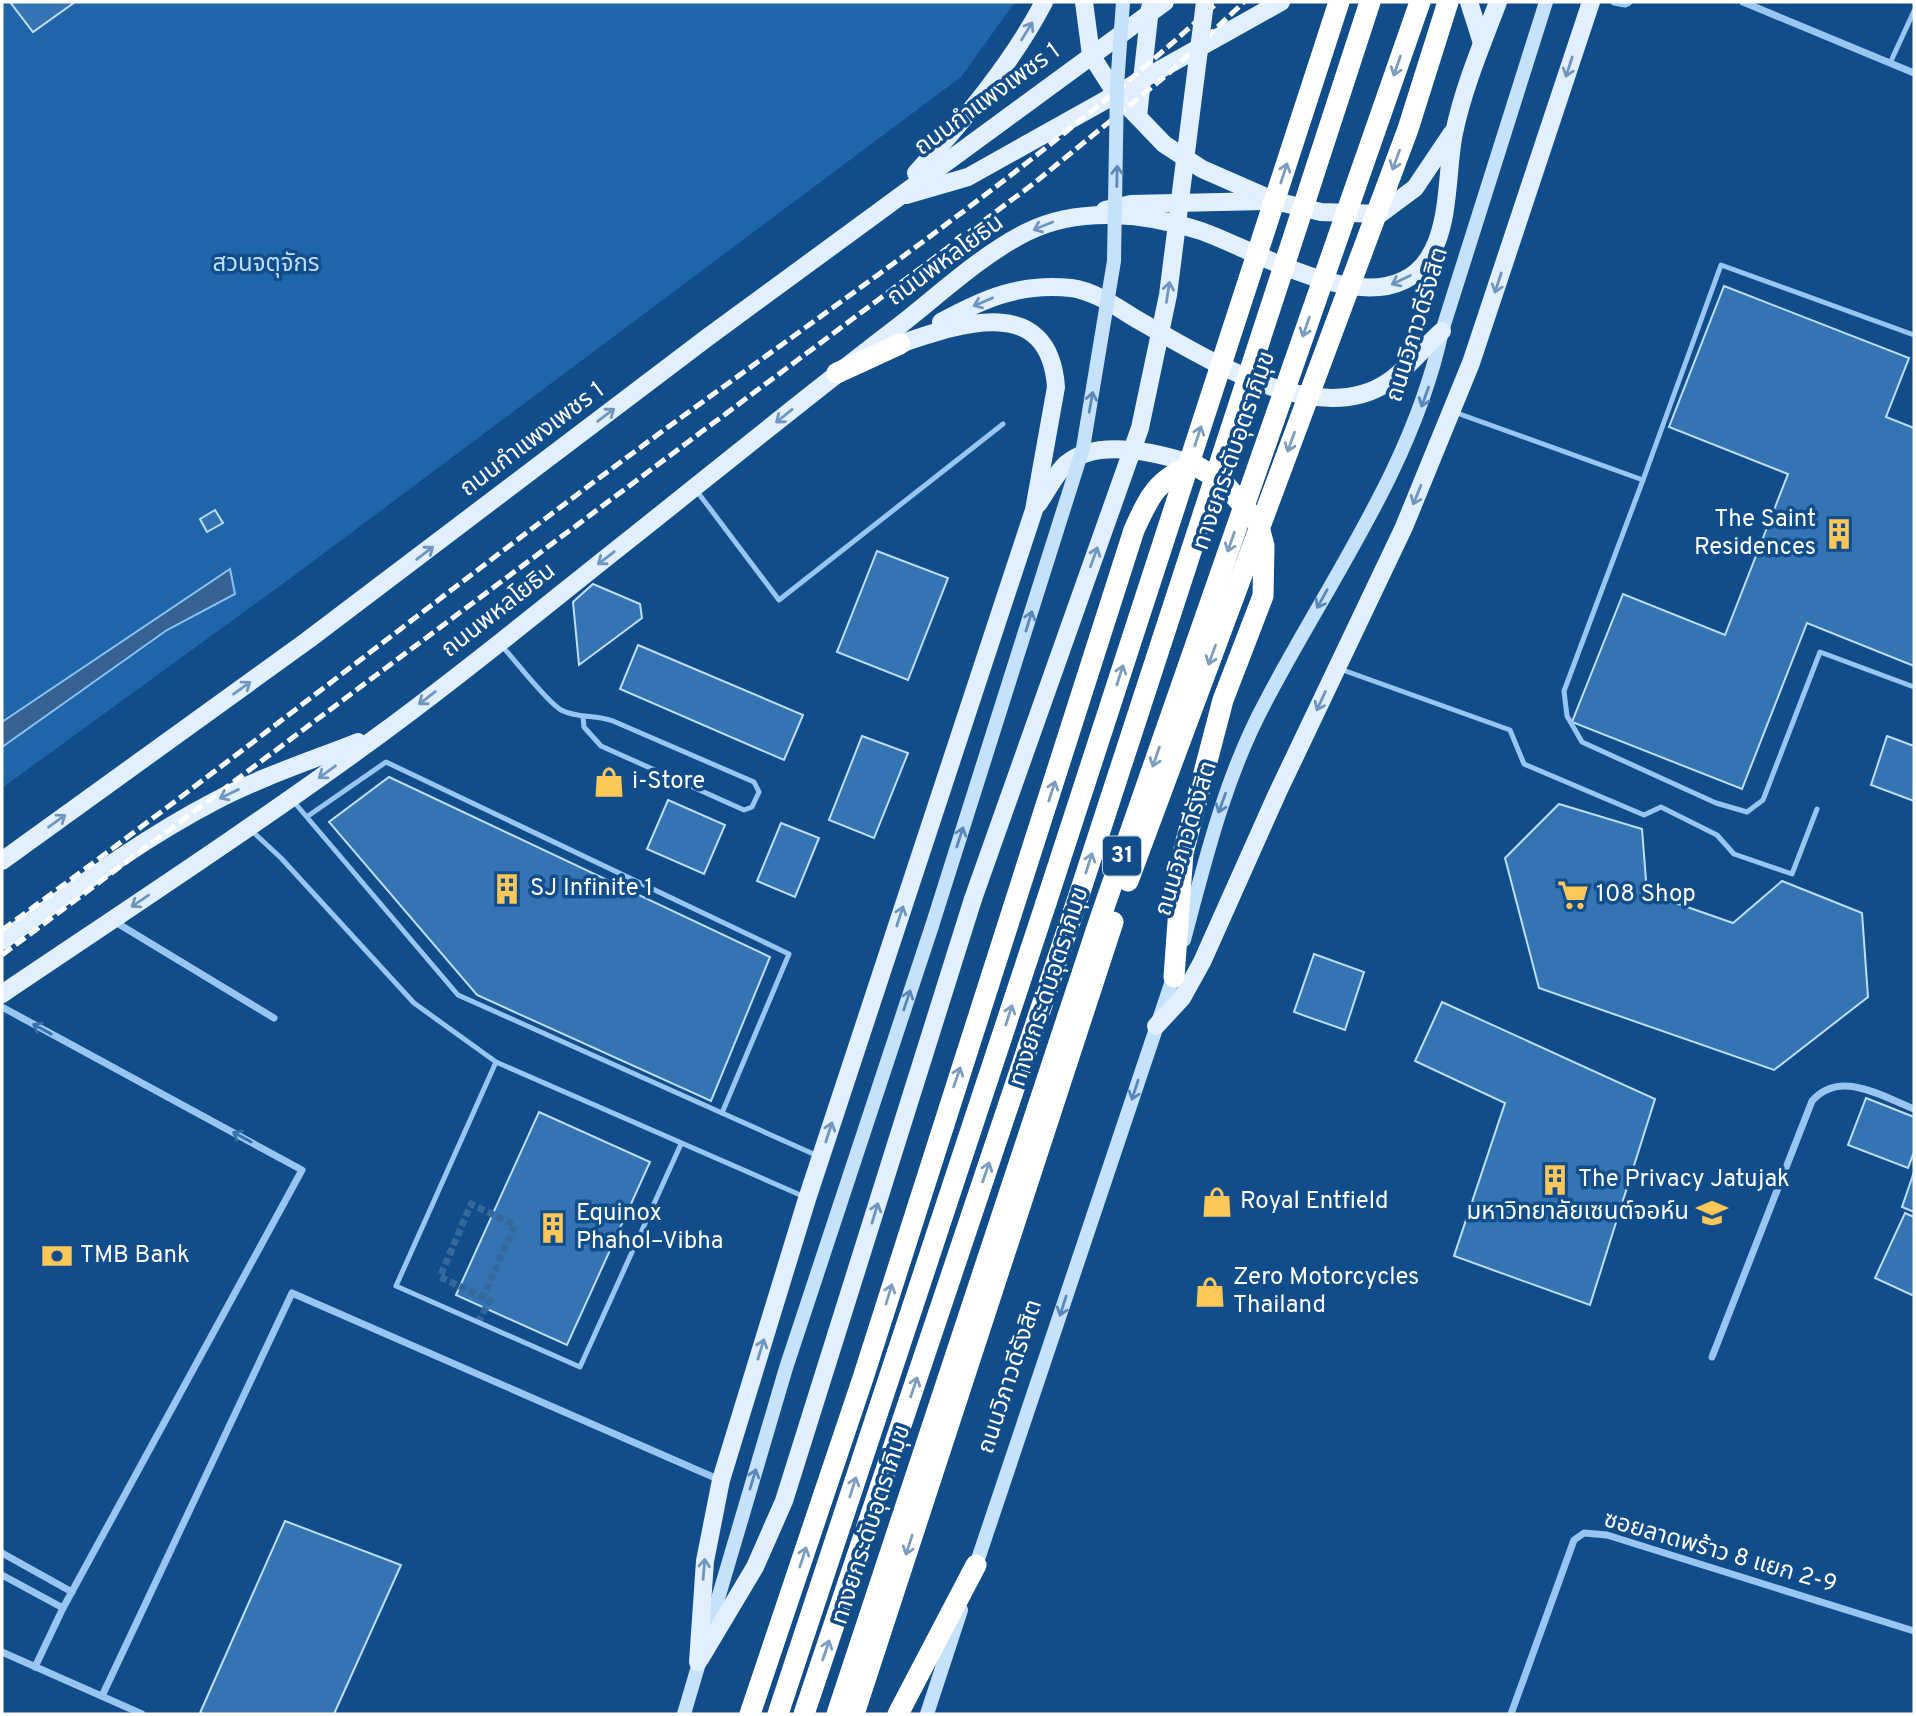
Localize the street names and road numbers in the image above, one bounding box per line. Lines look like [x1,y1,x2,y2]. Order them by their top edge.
street label: ถนนกำแพงเพชร 1 [909,37,1067,163]
street label: ถนนพหลโยธิน [882,209,1010,313]
street label: ถนนวิภาวดีรังสิต [1380,244,1456,406]
street label: ทางยกระดับอุตราภิมุข [1187,348,1283,554]
street label: ถนนกำแพงเพชร 1 [455,376,611,504]
street label: ถนนพหลโยธิน [436,557,562,665]
street label: ถนนวิภาวดีรังสิต [1149,758,1225,920]
road number: 31 [1103,836,1141,876]
street label: ทางยกระดับอุตราภิมุข [1004,884,1096,1090]
street label: ถนนวิภาวดีรังสิต [972,1296,1050,1458]
street label: ทางยกระดับอุตราภิมุข [826,1422,918,1628]
street label: ซอยลาดพร้าว 8 แยก 2-9 [1600,1505,1840,1601]

